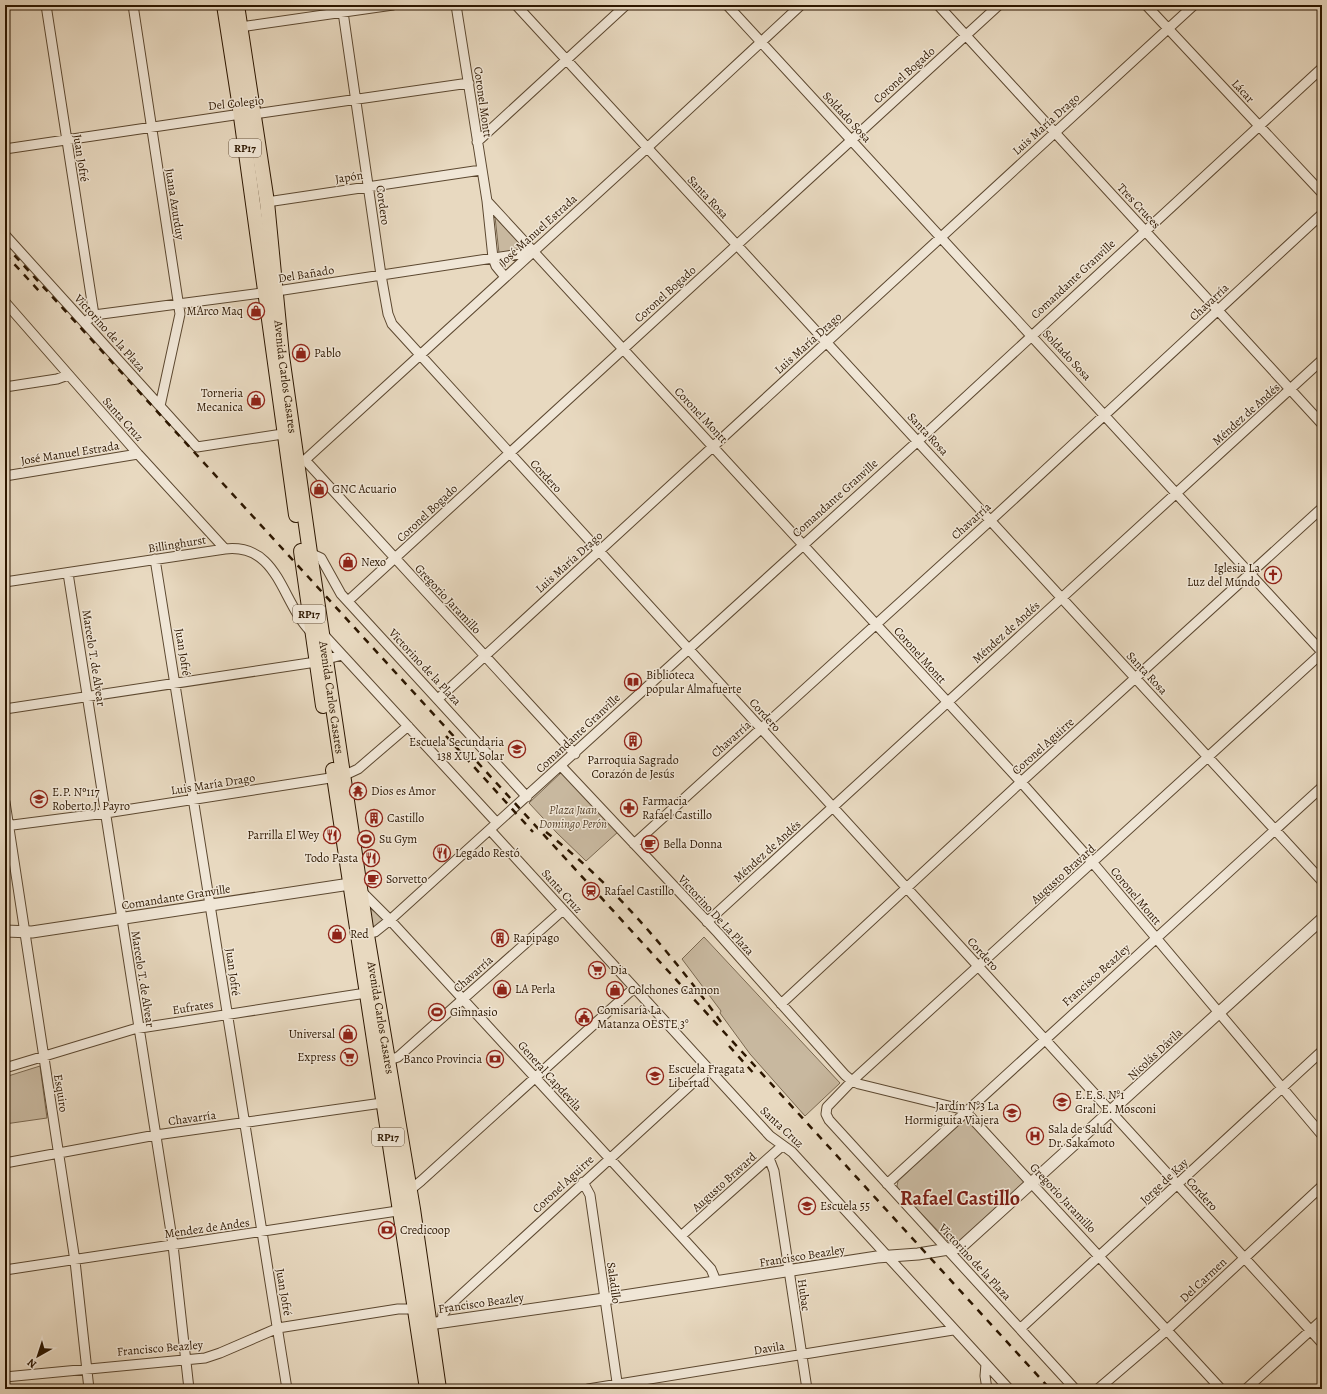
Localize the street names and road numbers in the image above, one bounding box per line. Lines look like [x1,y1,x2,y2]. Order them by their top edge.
street label: Coronel Bogado [870,43,938,107]
street label: Coronel Montt [470,66,496,138]
street label: Lácar [1228,76,1258,107]
street label: Soldado Sosa [819,88,875,146]
street label: Luis María Drago [1009,90,1083,158]
street label: Del Colegio [207,92,265,114]
street label: Juan Jofré [69,133,93,183]
road number: RP17 [229,139,261,157]
street label: Juana Azurduy [161,167,189,241]
street label: Japón [334,167,365,187]
street label: Santa Rosa [684,172,732,222]
street label: Tres Cruces [1114,180,1164,232]
street label: Cordero [372,184,394,226]
street label: José Manuel Estrada [496,191,581,269]
street label: Comandante Granville [1027,236,1119,322]
street label: Del Bañado [277,262,335,286]
street label: Coronel Bogado [631,262,699,326]
street label: Chavarría [1186,279,1232,324]
street label: Victorino de la Plaza [70,290,150,376]
street label: Luis María Drago [771,309,845,377]
street label: Avenida Carlos Casares [270,318,301,434]
street label: Soldado Sosa [1039,326,1095,384]
street label: Méndez de Andés [1209,379,1283,449]
street label: Coronel Montt [671,383,731,447]
street label: Santa Cruz [99,394,147,444]
street label: Santa Rosa [904,409,952,459]
street label: José Manuel Estrada [20,437,121,469]
street label: Comandante Granville [789,455,881,541]
street label: Cordero [527,456,566,496]
street label: Coronel Bogado [393,481,461,545]
street label: Chavarría [948,499,995,543]
street label: Luis María Drago [532,528,606,596]
street label: Billinghurst [147,532,207,556]
street label: Gregorio Jaramillo [411,561,485,637]
street label: Méndez de Andés [969,597,1043,667]
road number: RP17 [293,605,325,623]
street label: Marcelo T. de Alvear [78,609,110,708]
street label: Coronel Montt [890,623,950,687]
street label: Victorino de la Plaza [385,624,465,709]
street label: Juan Jofré [171,627,195,677]
street label: Avenida Carlos Casares [315,639,348,755]
street label: Santa Rosa [1123,648,1171,698]
street label: Comandante Granville [532,690,624,776]
street label: Cordero [746,695,784,735]
street label: Coronel Aguirre [1009,714,1077,778]
street label: Chavarría [708,717,755,761]
street label: Luis María Drago [170,769,256,799]
street label: Méndez de Andés [730,816,804,886]
street label: Augusto Bravard [1027,840,1099,908]
street label: Coronel Montt [1107,864,1165,928]
street label: Santa Cruz [538,866,586,916]
street label: Victorino De La Plaza [674,871,758,959]
street label: Comandante Granville [120,881,232,913]
street label: Marcelo T. de Alvear [127,930,159,1029]
street label: Cordero [964,934,1002,974]
street label: Francisco Beazley [1059,940,1134,1010]
street label: Juan Jofré [222,947,244,997]
street label: Chavarría [450,952,497,996]
street label: Avenida Carlos Casares [363,959,398,1075]
street label: Eufrates [171,996,215,1018]
street label: Nicolás Dávila [1124,1024,1186,1084]
street label: General Capdevila [514,1038,586,1115]
street label: Esquiro [50,1073,72,1113]
street label: Santa Cruz [757,1103,807,1151]
street label: Chavarría [167,1107,217,1129]
road number: RP17 [372,1128,404,1146]
street label: Augusto Bravard [688,1148,760,1216]
street label: Coronel Aguirre [529,1151,597,1217]
street label: Jorge de Kay [1137,1154,1192,1207]
street label: Gregorio Jaramillo [1026,1160,1100,1236]
street label: Cordero [1183,1174,1221,1214]
street label: Mendez de Andes [163,1214,251,1242]
street label: Victorino de la Plaza [935,1219,1015,1304]
street label: Francisco Beazley [758,1241,847,1271]
street label: Del Carmen [1176,1254,1230,1306]
street label: Saladillo [603,1261,625,1305]
street label: Juan Jofré [272,1267,296,1317]
street label: Hubac [794,1278,814,1312]
street label: Francisco Beazley [437,1289,525,1317]
street label: Francisco Beazley [116,1336,204,1360]
street label: Davila [752,1338,786,1358]

